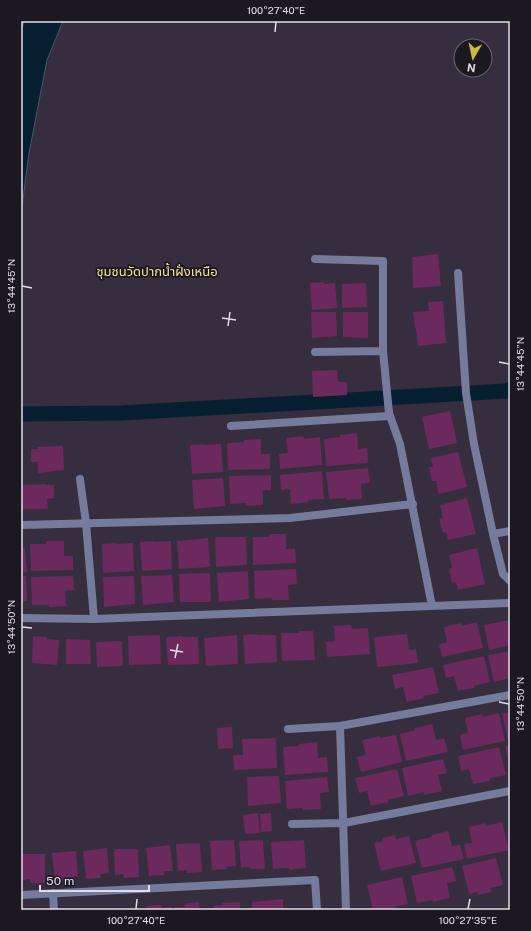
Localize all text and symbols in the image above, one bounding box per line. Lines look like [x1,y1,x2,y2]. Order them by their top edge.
text: 100°27'40"E [247,4,305,16]
north arrow [453,38,493,78]
text: N [466,61,477,74]
text: 13°44'45"N [5,259,17,313]
district label: ชุมชนวัดปากน้ำฝั่งเหนือ [96,262,218,279]
text: 13°44'45"N [514,337,526,391]
text: 13°44'50"N [5,600,17,654]
text: 13°44'50"N [514,677,526,731]
scale bar [40,867,149,893]
text: 50 m [46,874,74,888]
text: 100°27'40"E [107,914,165,926]
text: 100°27'35"E [439,914,497,926]

